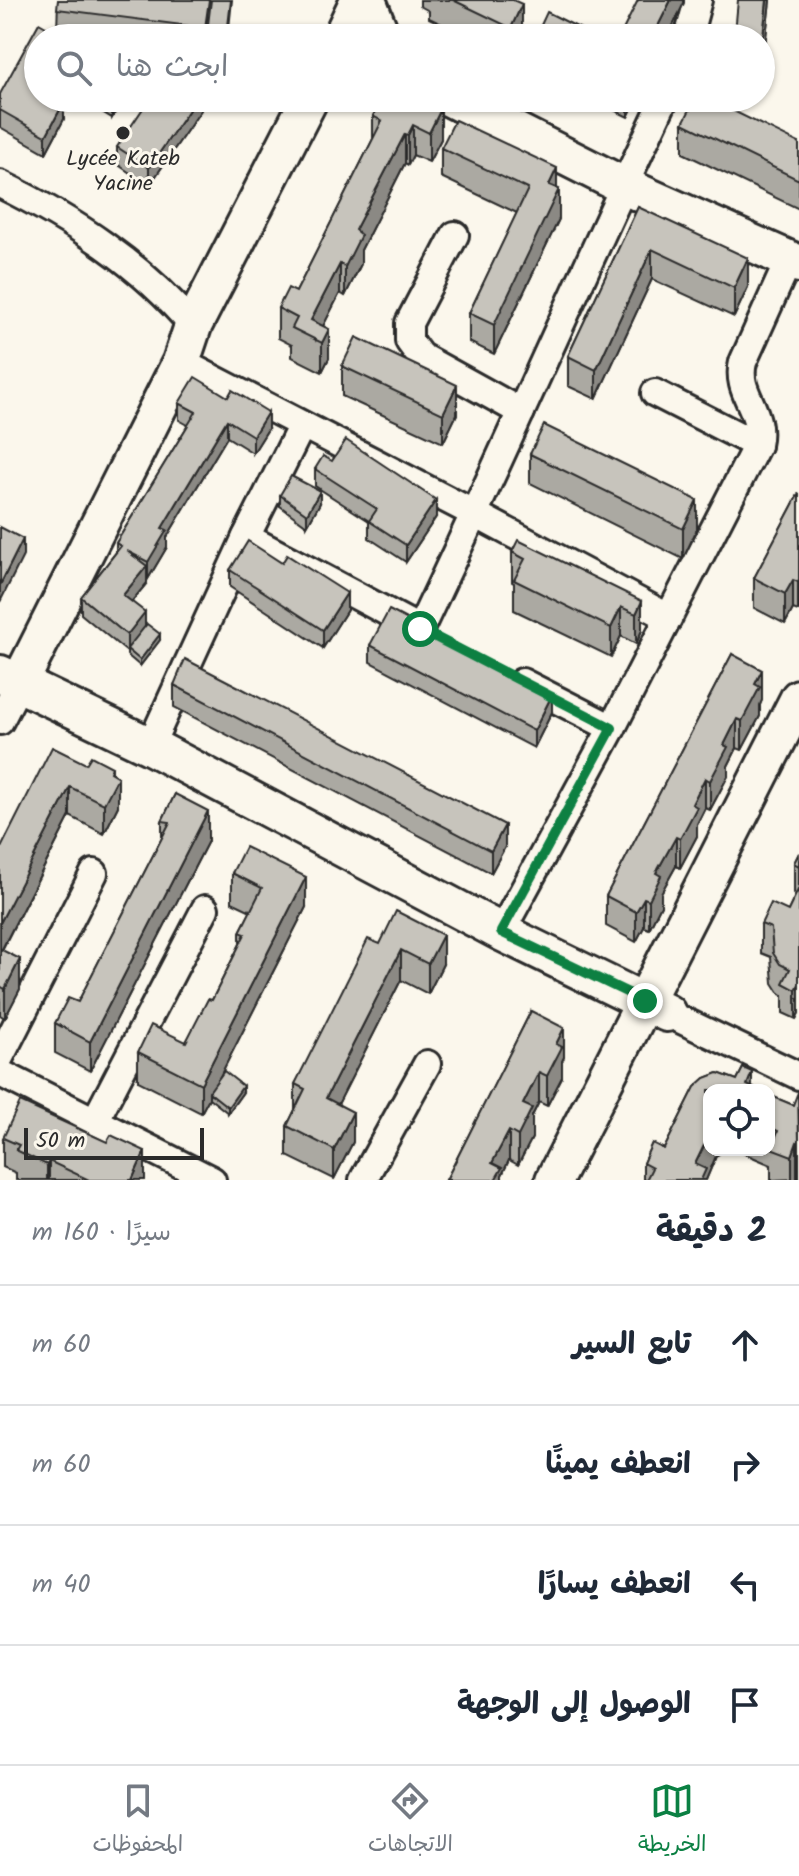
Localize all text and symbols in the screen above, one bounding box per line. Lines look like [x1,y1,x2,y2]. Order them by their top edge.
search box [24,24,775,112]
text: ابحث هنا [116,44,228,92]
icon: search [52,46,96,90]
marker: Lycée Kateb Yacine [114,124,132,142]
place label: Lycée Kateb Yacine [66,142,180,202]
route start [402,611,438,647]
route end [627,983,663,1019]
map controls [703,1084,775,1156]
button: locate [703,1084,775,1156]
scale bar [24,1124,204,1160]
text: 50 m [36,1124,85,1159]
text: 2 دقيقة [656,1205,767,1259]
text: سيرًا · 160 m [32,1212,171,1254]
text: تابع السير [573,1321,691,1369]
icon: ahead [723,1323,767,1367]
text: 60 m [32,1324,91,1366]
text: انعطف يمينًا [545,1441,691,1489]
icon: right [723,1443,767,1487]
text: 60 m [32,1444,91,1486]
text: انعطف يسارًا [538,1561,691,1609]
icon: left [723,1563,767,1607]
text: 40 m [32,1564,90,1606]
text: الوصول إلى الوجهة [457,1681,691,1729]
icon: arrive [723,1683,767,1727]
tab: المحفوظات [92,1779,183,1863]
tab: الاتجاهات [368,1779,453,1863]
tab: الخريطة [638,1779,707,1863]

